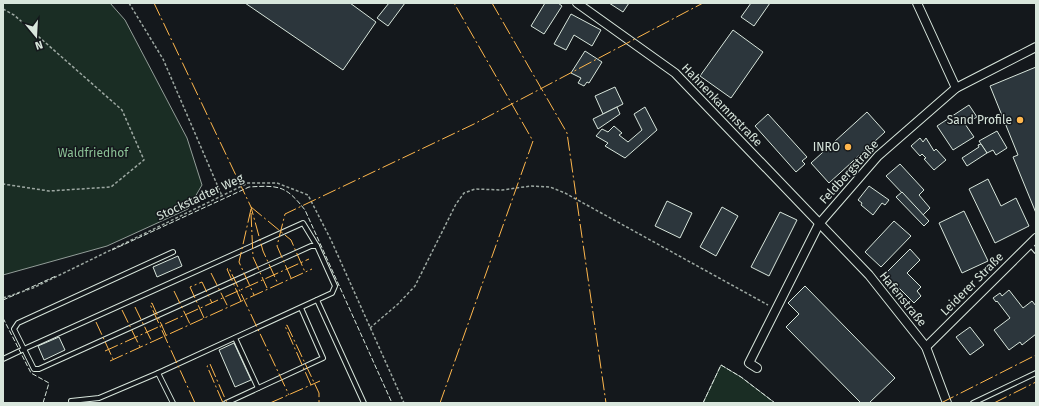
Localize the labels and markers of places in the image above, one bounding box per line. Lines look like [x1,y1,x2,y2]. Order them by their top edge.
place label: Sand Profile [947,113,1012,127]
marker: Sand Profile [1015,115,1025,125]
place label: INRO [813,140,840,154]
marker: INRO [843,142,853,152]

